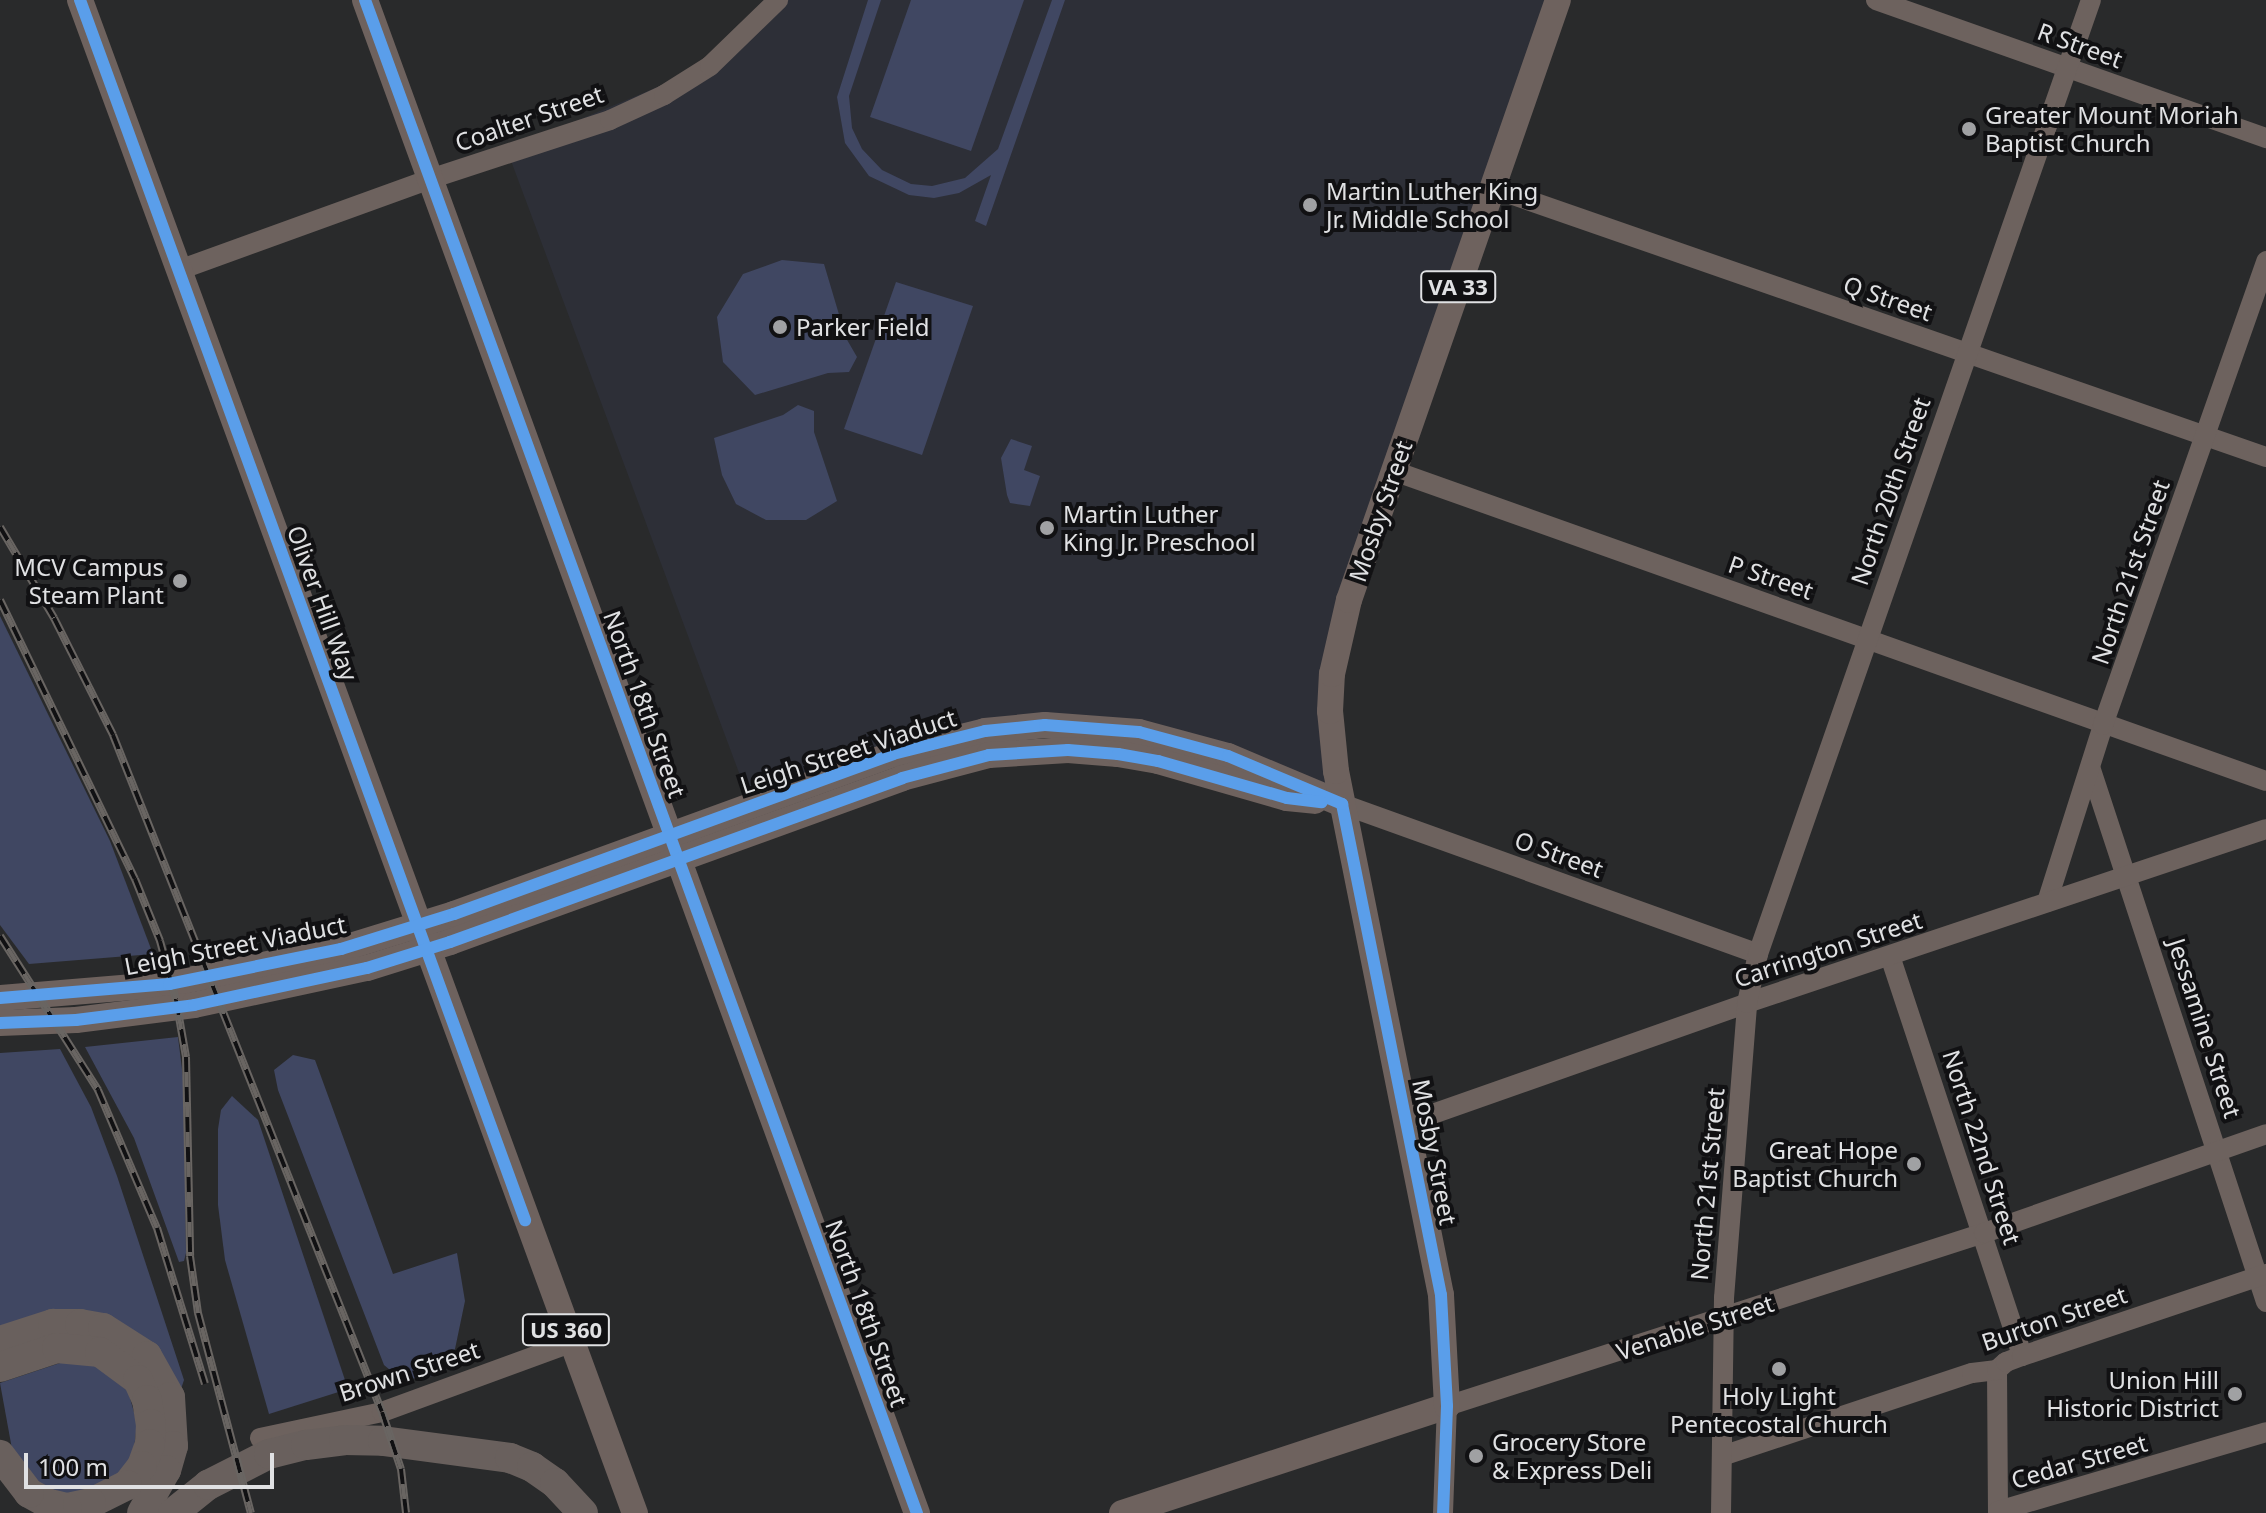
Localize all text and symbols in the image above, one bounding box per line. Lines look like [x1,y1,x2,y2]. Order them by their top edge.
street label: R Street [2034,16,2126,74]
street label: Coalter Street [451,79,607,157]
place label: Greater Mount Moriah Baptist Church [1985,101,2239,157]
marker: Greater Mount Moriah Baptist Church [1960,120,1978,138]
place label: Martin Luther King Jr. Middle School [1326,177,1538,233]
marker: Martin Luther King Jr. Middle School [1301,196,1319,214]
road number: VA 33 [1420,269,1496,305]
street label: Q Street [1840,269,1936,327]
place label: Parker Field [796,313,930,341]
marker: Parker Field [771,318,789,336]
street label: North 20th Street [1844,393,1936,589]
street label: Mosby Street [1342,437,1418,585]
street label: North 21st Street [2085,476,2175,668]
place label: Martin Luther King Jr. Preschool [1063,500,1256,556]
marker: Martin Luther King Jr. Preschool [1038,519,1056,537]
street label: Oliver Hill Way [282,521,364,685]
street label: P Street [1725,549,1817,605]
place label: MCV Campus Steam Plant [14,553,164,609]
marker: MCV Campus Steam Plant [171,572,189,590]
street label: North 18th Street [598,607,692,801]
street label: Leigh Street Viaduct [736,703,960,799]
street label: O Street [1511,825,1607,883]
street label: Carrington Street [1731,905,1925,993]
street label: Leigh Street Viaduct [122,909,348,981]
street label: Jessamine Street [2162,935,2248,1121]
street label: North 22nd Street [1937,1046,2027,1248]
street label: Mosby Street [1407,1077,1463,1227]
street label: North 21st Street [1684,1086,1730,1282]
place label: Great Hope Baptist Church [1732,1136,1898,1192]
marker: Great Hope Baptist Church [1905,1155,1923,1173]
street label: North 18th Street [820,1216,914,1410]
street label: Burton Street [1978,1280,2130,1356]
street label: Venable Street [1613,1288,1777,1366]
road number: US 360 [520,1312,612,1348]
street label: Brown Street [335,1335,483,1407]
marker: Holy Light Pentecostal Church [1770,1360,1788,1378]
place label: Union Hill Historic District [2046,1366,2219,1422]
place label: Holy Light Pentecostal Church [1670,1382,1888,1438]
marker: Union Hill Historic District [2226,1385,2244,1403]
place label: Grocery Store & Express Deli [1492,1428,1652,1484]
street label: Cedar Street [2008,1428,2150,1494]
scale bar [28,1437,278,1487]
marker: Grocery Store & Express Deli [1467,1447,1485,1465]
text: 100 m [38,1450,108,1483]

